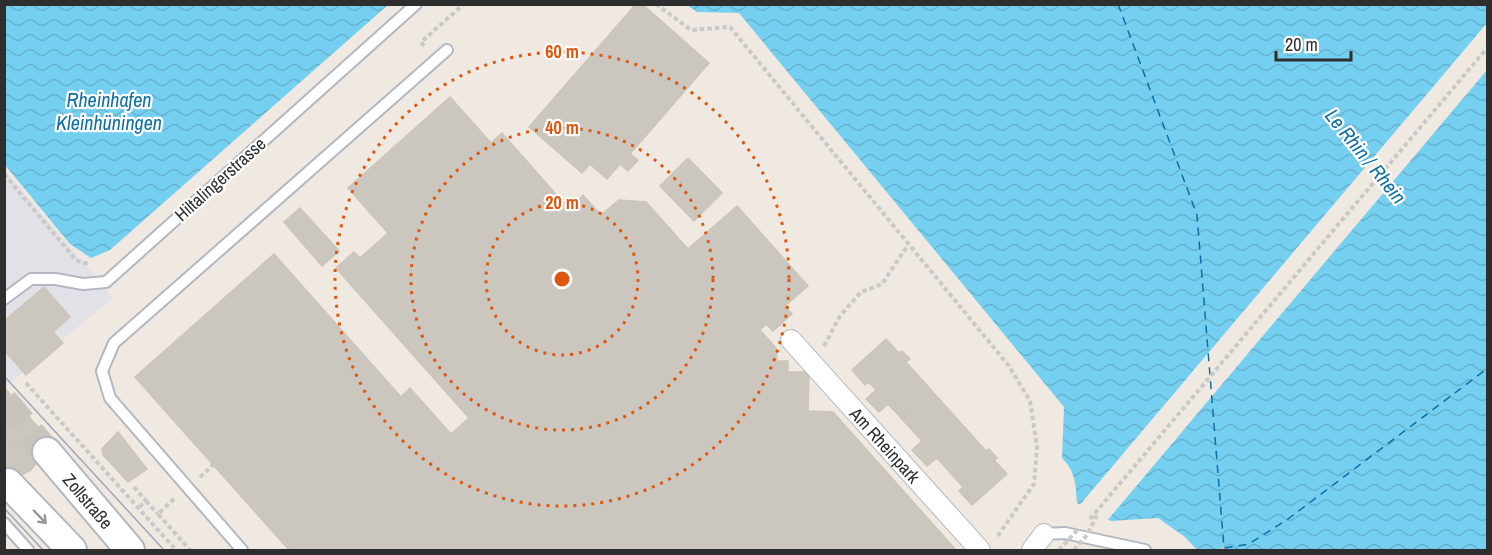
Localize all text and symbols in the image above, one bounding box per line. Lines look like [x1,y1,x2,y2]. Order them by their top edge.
scale bar [1276,24,1351,62]
text: 20 m [1285,32,1318,57]
text: 60 m [545,39,579,64]
water label: Rheinhafen Kleinhüningen [56,86,162,136]
water label: Le Rhin / Rhein [1319,103,1413,209]
text: 40 m [545,115,579,140]
street label: Hiltalingerstrasse [169,131,271,227]
text: 20 m [545,190,579,215]
centre of rings [552,269,572,289]
street label: Am Rheinpark [844,401,927,489]
street label: Zollstraße [58,468,119,534]
one-way arrow [33,509,47,524]

